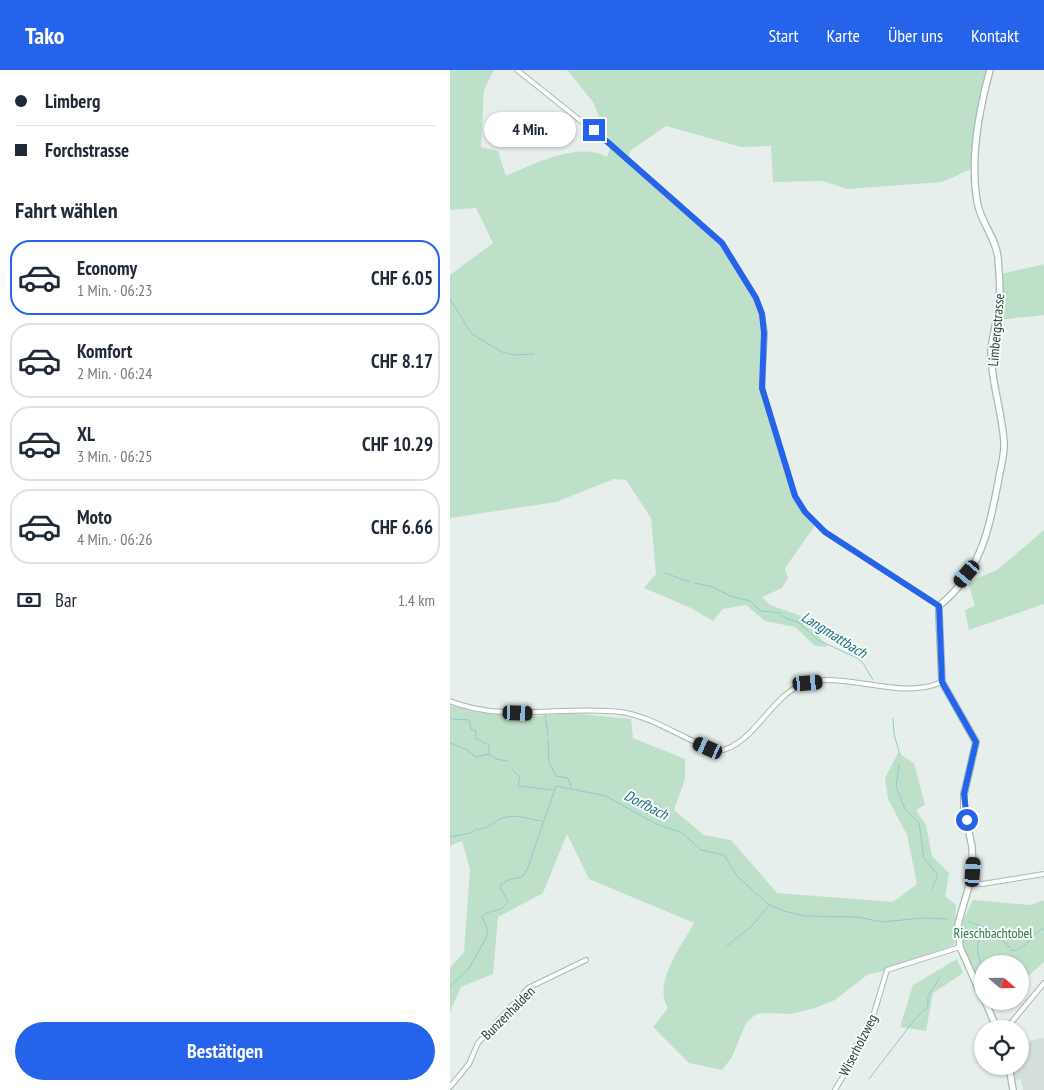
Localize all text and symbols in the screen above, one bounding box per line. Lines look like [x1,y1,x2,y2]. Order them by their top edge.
text: Tako [25,20,65,51]
text: Start [768,24,799,47]
text: Karte [827,24,860,47]
text: Über uns [888,24,943,47]
text: Kontakt [971,24,1019,47]
text: Limberg [45,89,100,113]
callout: 4 Min. [484,112,576,148]
text: 4 Min. [512,119,548,139]
route end [583,119,605,141]
text: Forchstrasse [45,138,129,162]
text: Fahrt wählen [15,196,118,224]
icon: car [17,255,62,300]
text: Economy [77,256,137,280]
text: CHF 6.05 [371,266,433,290]
text: 1 Min. · 06:23 [77,280,152,300]
street label: Limbergstrasse [984,293,1008,367]
icon: car [17,338,62,383]
text: Komfort [77,339,132,363]
text: CHF 8.17 [371,349,433,373]
text: 2 Min. · 06:24 [77,363,152,383]
icon: car [17,421,62,466]
text: XL [77,422,95,446]
text: CHF 10.29 [362,432,433,456]
text: 3 Min. · 06:25 [77,446,152,466]
icon: car [17,504,62,549]
text: Moto [77,505,112,529]
text: CHF 6.66 [371,515,433,539]
text: 4 Min. · 06:26 [77,529,152,549]
car [951,558,982,590]
icon: cash [15,586,43,614]
text: Bar [55,588,77,612]
text: 1.4 km [398,590,435,610]
water label: Langmattbach [798,607,872,663]
car [792,674,823,692]
car [502,705,533,721]
car [691,735,724,761]
water label: Dorfbach [621,785,673,824]
route start [956,809,978,831]
car [964,857,981,887]
park label: Rieschbachtobel [953,924,1033,942]
north arrow [974,955,1029,1010]
map controls [974,955,1029,1075]
street label: Bunzenhalden [477,982,539,1044]
street label: Wiserholzweg [835,1011,881,1079]
button: locate [974,1020,1029,1075]
button: Bestätigen [15,1022,435,1080]

